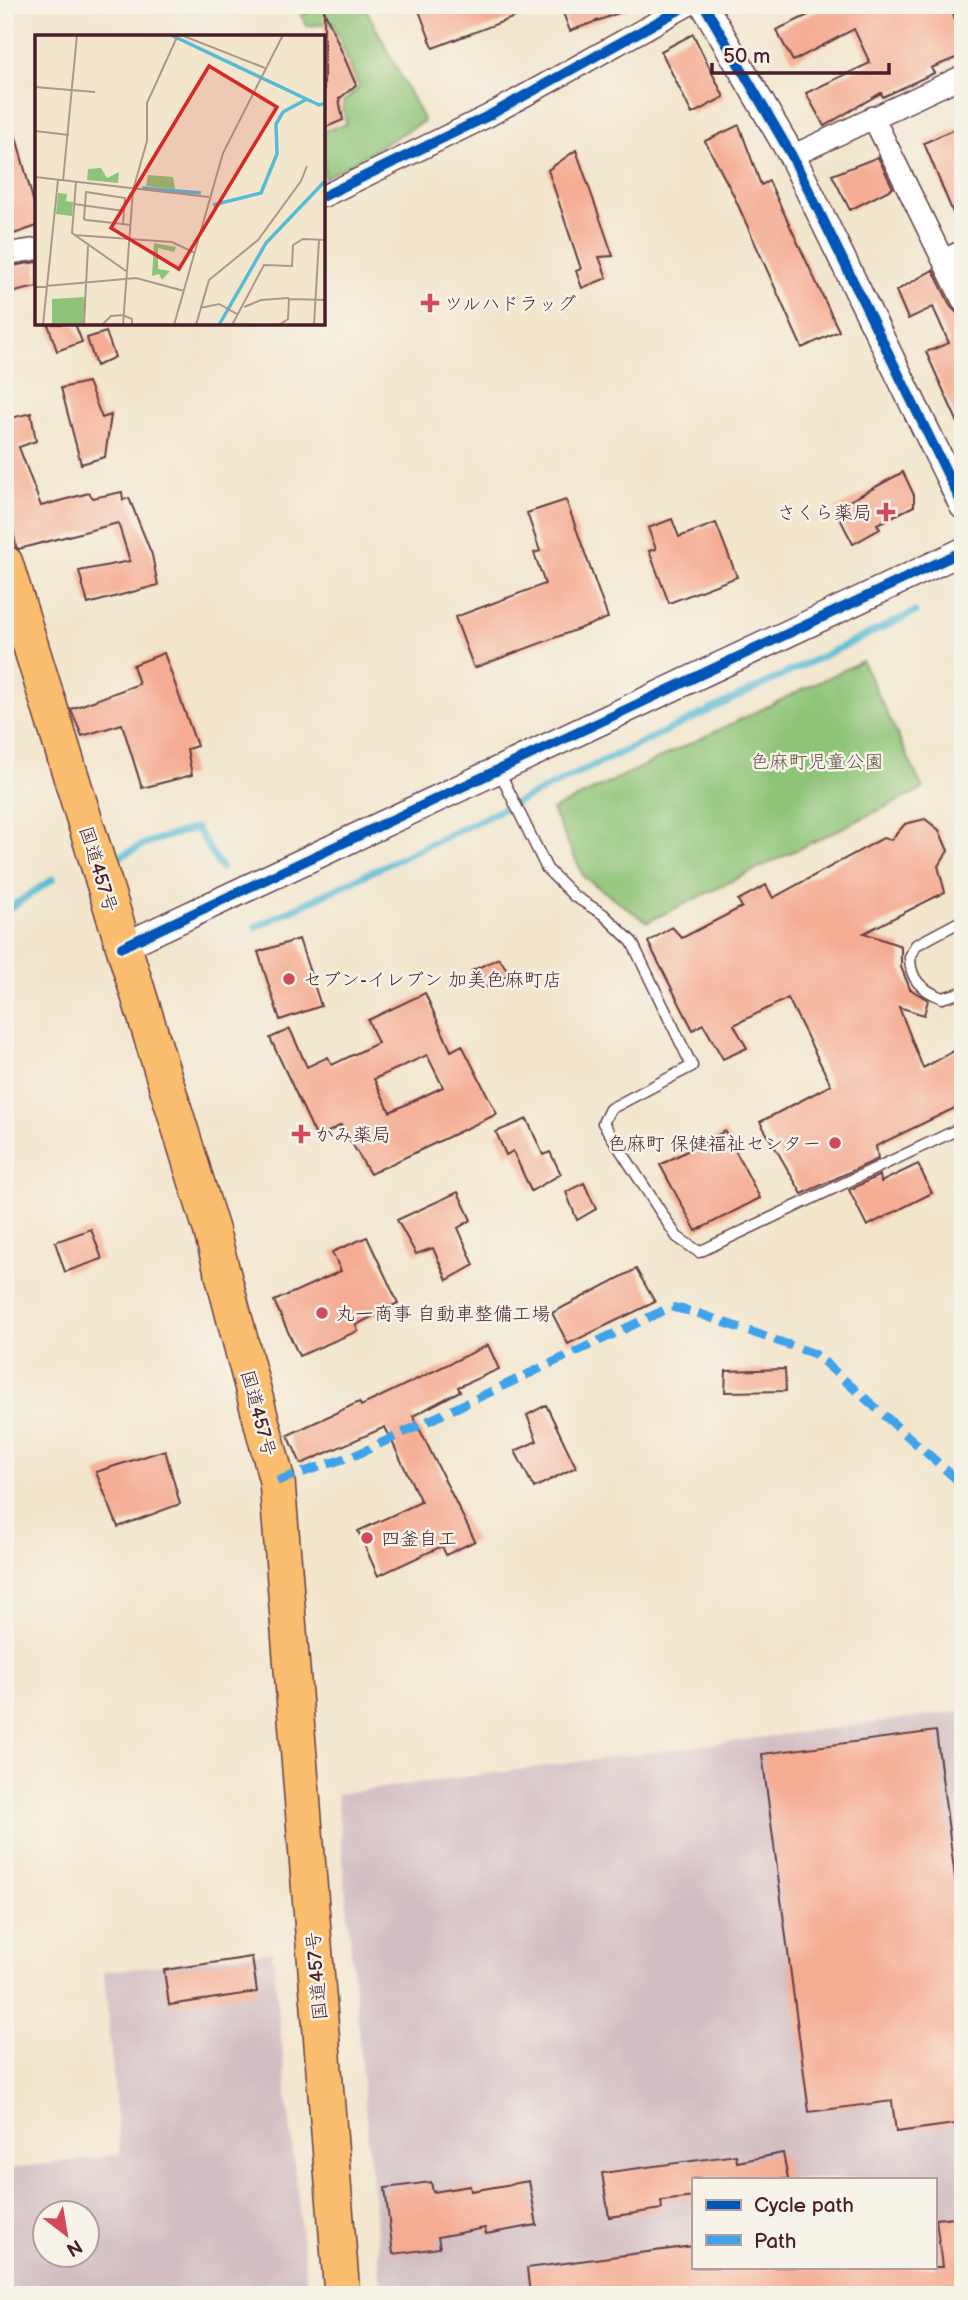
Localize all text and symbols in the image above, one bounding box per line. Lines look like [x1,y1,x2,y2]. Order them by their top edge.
scale bar [712,32,889,76]
inset map [35,35,326,326]
text: 50 m [723,44,770,69]
place label: ツルハドラッグ [444,293,576,316]
marker: ツルハドラッグ [422,295,438,311]
place label: さくら薬局 [777,502,872,525]
marker: さくら薬局 [878,504,894,520]
park label: 色麻町児童公園 [750,751,884,774]
street label: 国道457号 [74,824,122,915]
place label: セブン-イレブン 加美色麻町店 [303,969,562,992]
marker: セブン-イレブン 加美色麻町店 [281,971,297,987]
place label: かみ薬局 [315,1124,391,1147]
marker: かみ薬局 [293,1126,309,1142]
place label: 色麻町 保健福祉センター [608,1133,821,1156]
marker: 色麻町 保健福祉センター [827,1135,843,1151]
place label: 丸一商事 自動車整備工場 [336,1303,550,1326]
marker: 丸一商事 自動車整備工場 [314,1305,330,1321]
street label: 国道457号 [235,1368,280,1459]
place label: 四釜自工 [381,1528,457,1551]
marker: 四釜自工 [359,1530,375,1546]
street label: 国道457号 [302,1931,333,2021]
legend [692,2178,936,2268]
text: Cycle path [754,2193,854,2218]
north arrow [32,2198,102,2268]
text: Path [754,2229,796,2254]
text: N [62,2234,86,2261]

